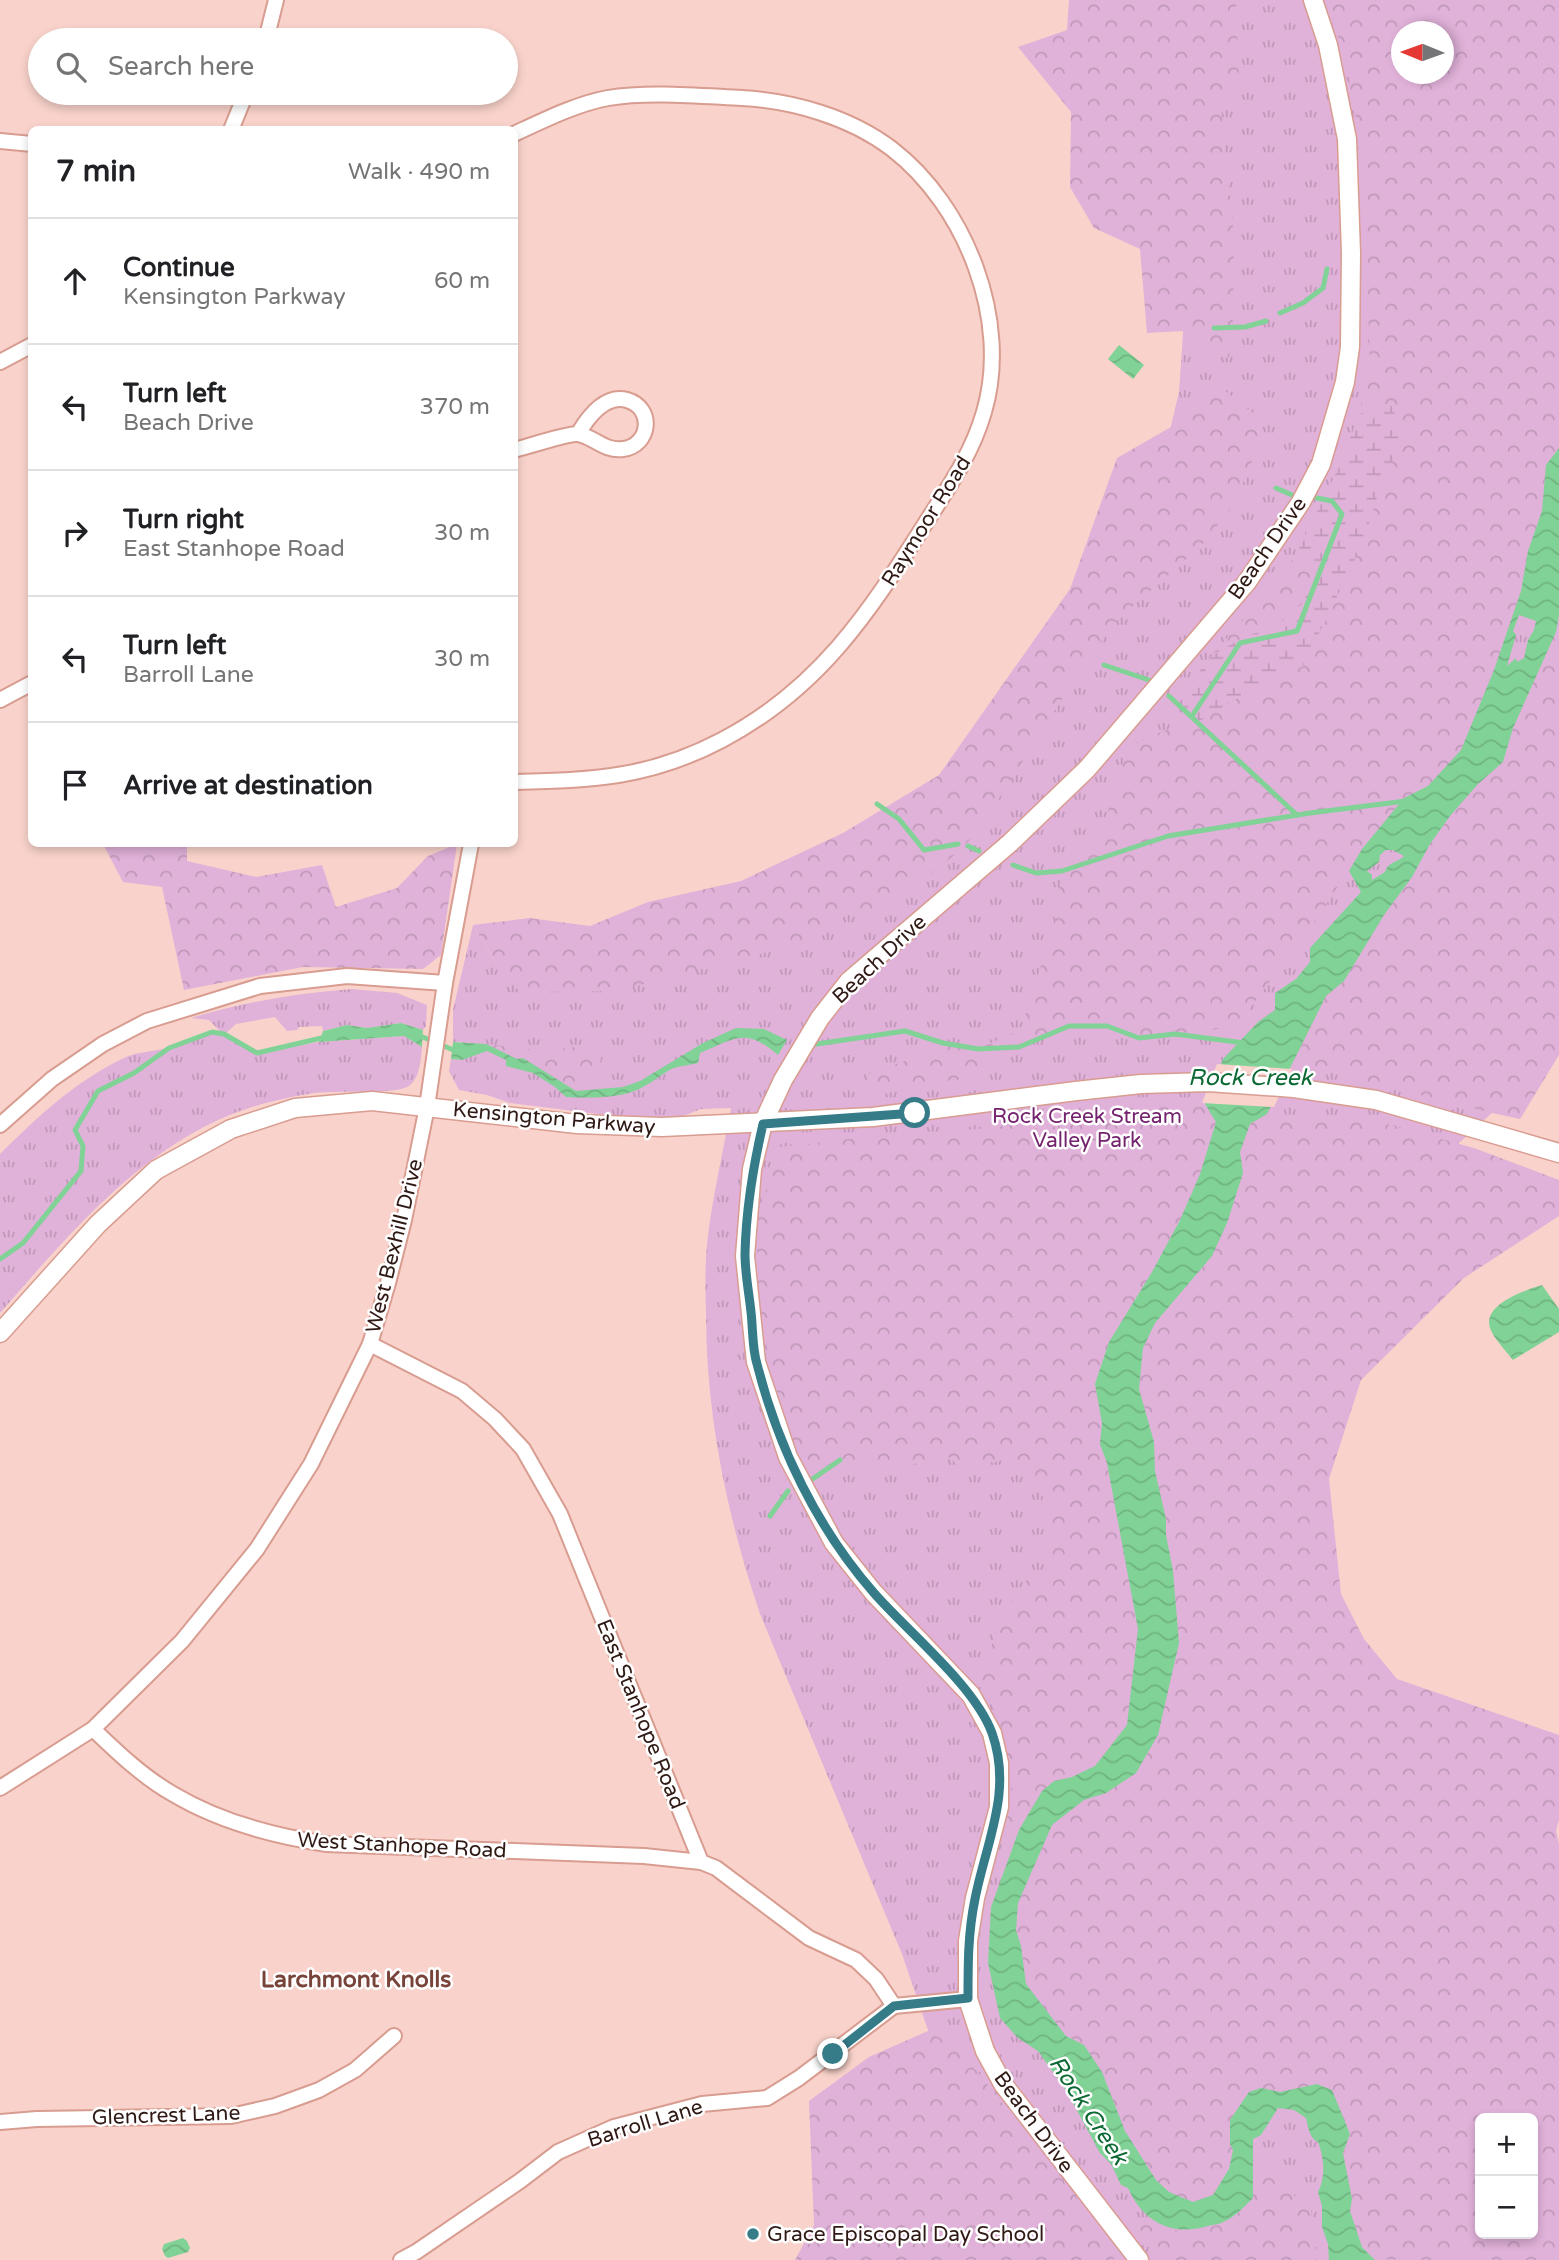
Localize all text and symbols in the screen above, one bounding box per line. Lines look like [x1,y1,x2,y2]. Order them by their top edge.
north arrow [1391,21,1454,84]
search box [28,28,518,105]
icon: search [52,48,90,86]
text: Search here [108,51,254,82]
text: 7 min [56,153,136,190]
text: Walk · 490 m [348,158,490,186]
text: Continue [123,252,235,283]
icon: ahead [56,262,94,300]
text: 60 m [434,267,490,295]
text: Kensington Parkway [123,283,346,311]
text: Turn left [123,378,226,409]
icon: left [56,388,94,426]
text: 370 m [420,393,490,421]
text: Beach Drive [123,409,254,437]
street label: Raymoor Road [876,451,976,591]
street label: Beach Drive [1223,492,1312,604]
text: Turn right [123,504,244,535]
icon: right [56,514,94,552]
text: 30 m [434,519,490,547]
text: East Stanhope Road [123,535,345,563]
text: Turn left [123,630,226,661]
icon: left [56,640,94,678]
text: 30 m [434,645,490,673]
text: Barroll Lane [123,661,254,689]
icon: arrive [56,766,94,804]
text: Arrive at destination [123,770,373,801]
street label: Beach Drive [827,909,932,1009]
water label: Rock Creek [1188,1064,1313,1092]
street label: Kensington Parkway [452,1097,656,1140]
route start [899,1097,930,1128]
park label: Rock Creek Stream Valley Park [992,1104,1182,1153]
street label: West Bexhill Drive [361,1156,428,1336]
street label: East Stanhope Road [591,1616,690,1813]
street label: West Stanhope Road [297,1828,507,1863]
district label: Larchmont Knolls [261,1966,451,1994]
route end [817,2038,848,2069]
water label: Rock Creek [1043,2051,1134,2171]
street label: Beach Drive [988,2067,1079,2178]
street label: Barroll Lane [584,2094,706,2153]
street label: Glencrest Lane [91,2100,241,2131]
map controls [1475,2113,1538,2239]
button: + [1475,2113,1538,2176]
button: − [1475,2176,1538,2239]
place label: Grace Episcopal Day School [767,2222,1044,2247]
marker: Grace Episcopal Day School [745,2226,761,2242]

